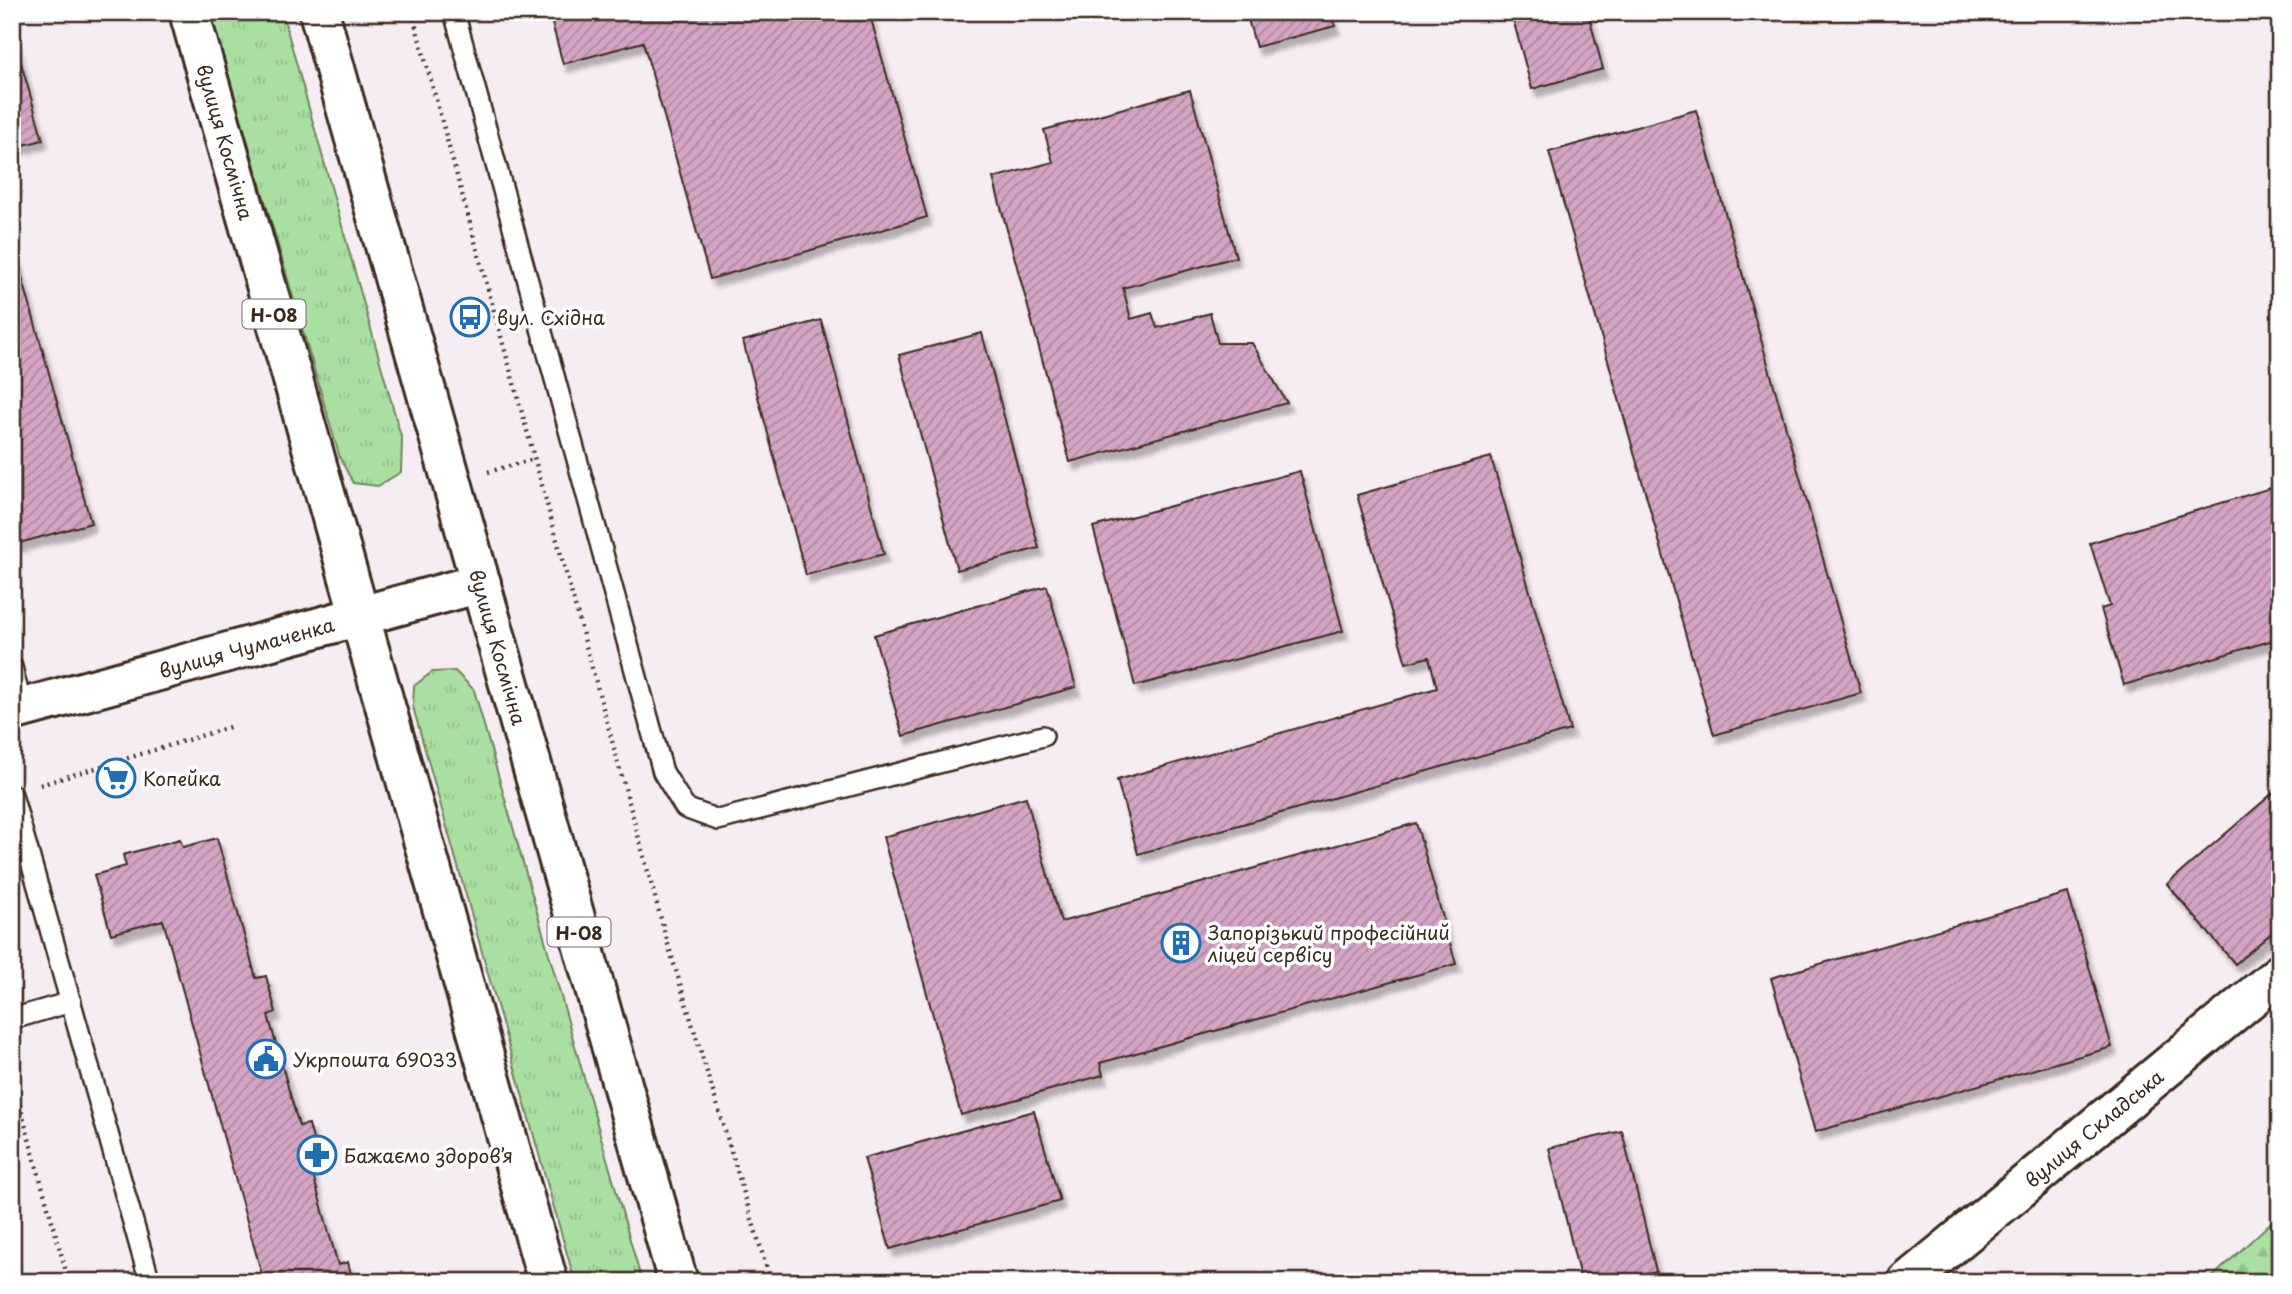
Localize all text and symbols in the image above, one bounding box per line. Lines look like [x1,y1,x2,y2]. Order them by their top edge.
street label: вулиця Космічна [190,61,261,223]
bus stop icon: вул. Східна [449,296,491,338]
road number: Н-08 [243,300,306,328]
place label: вул. Східна [497,303,605,331]
street label: вулиця Космічна [463,566,534,728]
street label: вулиця Чумаченка [156,610,337,684]
supermarket icon: Копейка [95,757,137,799]
place label: Копейка [143,764,221,792]
road number: Н-08 [548,917,610,946]
place label: Запорізький професійний ліцей сервісу [1207,918,1450,968]
building icon: Запорізький професійний ліцей сервісу [1160,922,1202,964]
public building icon: Укрпошта 69033 [245,1038,287,1080]
place label: Укрпошта 69033 [293,1045,457,1073]
street label: вулиця Складська [2018,1062,2169,1194]
pharmacy icon: Бажаємо здоровʼя [296,1134,338,1176]
place label: Бажаємо здоровʼя [344,1141,513,1169]

